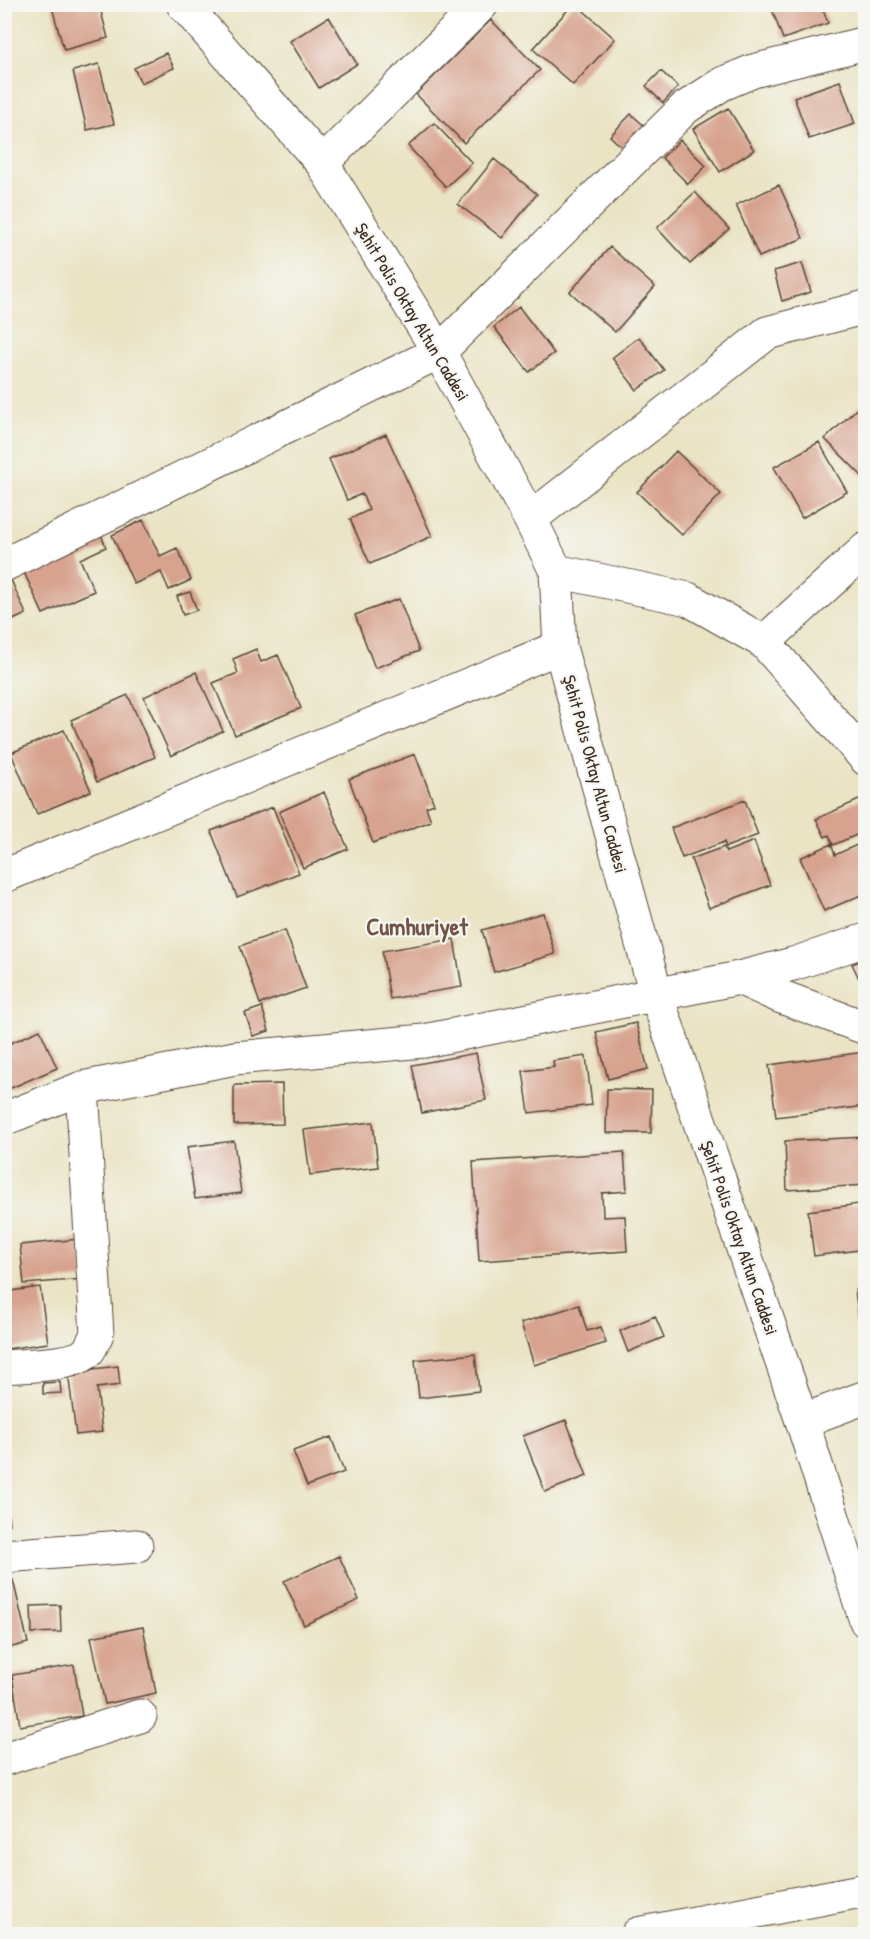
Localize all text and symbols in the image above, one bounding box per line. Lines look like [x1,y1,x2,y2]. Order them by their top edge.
street label: Şehit Polis Oktay Altun Caddesi [349,218,476,406]
street label: Şehit Polis Oktay Altun Caddesi [557,672,634,876]
district label: Cumhuriyet [366,910,468,943]
street label: Şehit Polis Oktay Altun Caddesi [694,1137,784,1338]

